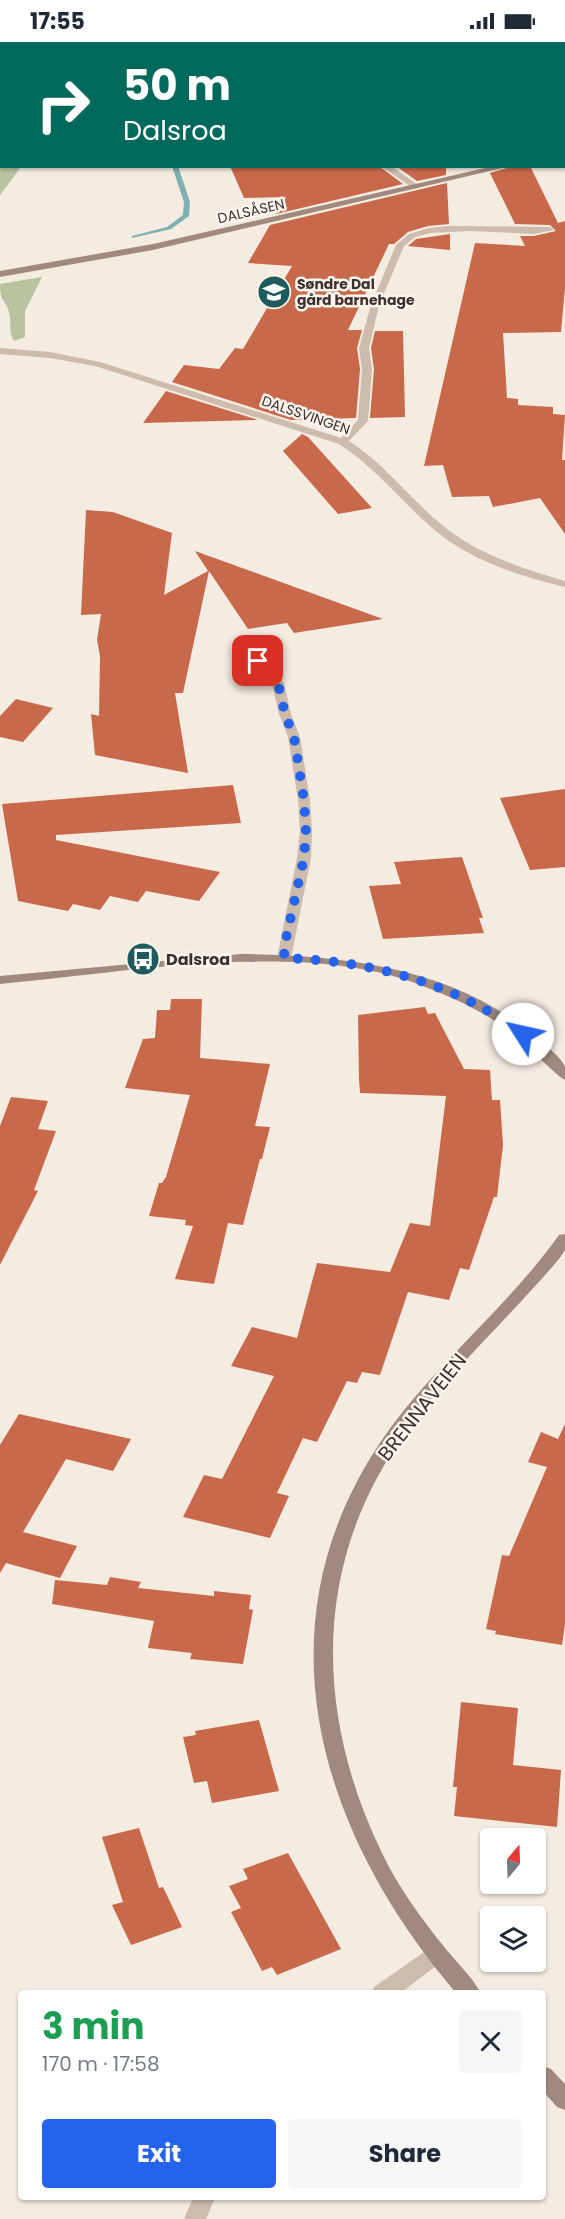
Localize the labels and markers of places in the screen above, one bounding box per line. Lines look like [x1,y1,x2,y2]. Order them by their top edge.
school or university icon: Søndre Dal gård barnehage [256,274,292,310]
place label: Søndre Dal gård barnehage [297,274,415,310]
pin [232,635,283,686]
bus stop icon: Dalsroa [125,941,161,977]
place label: Dalsroa [166,948,230,971]

